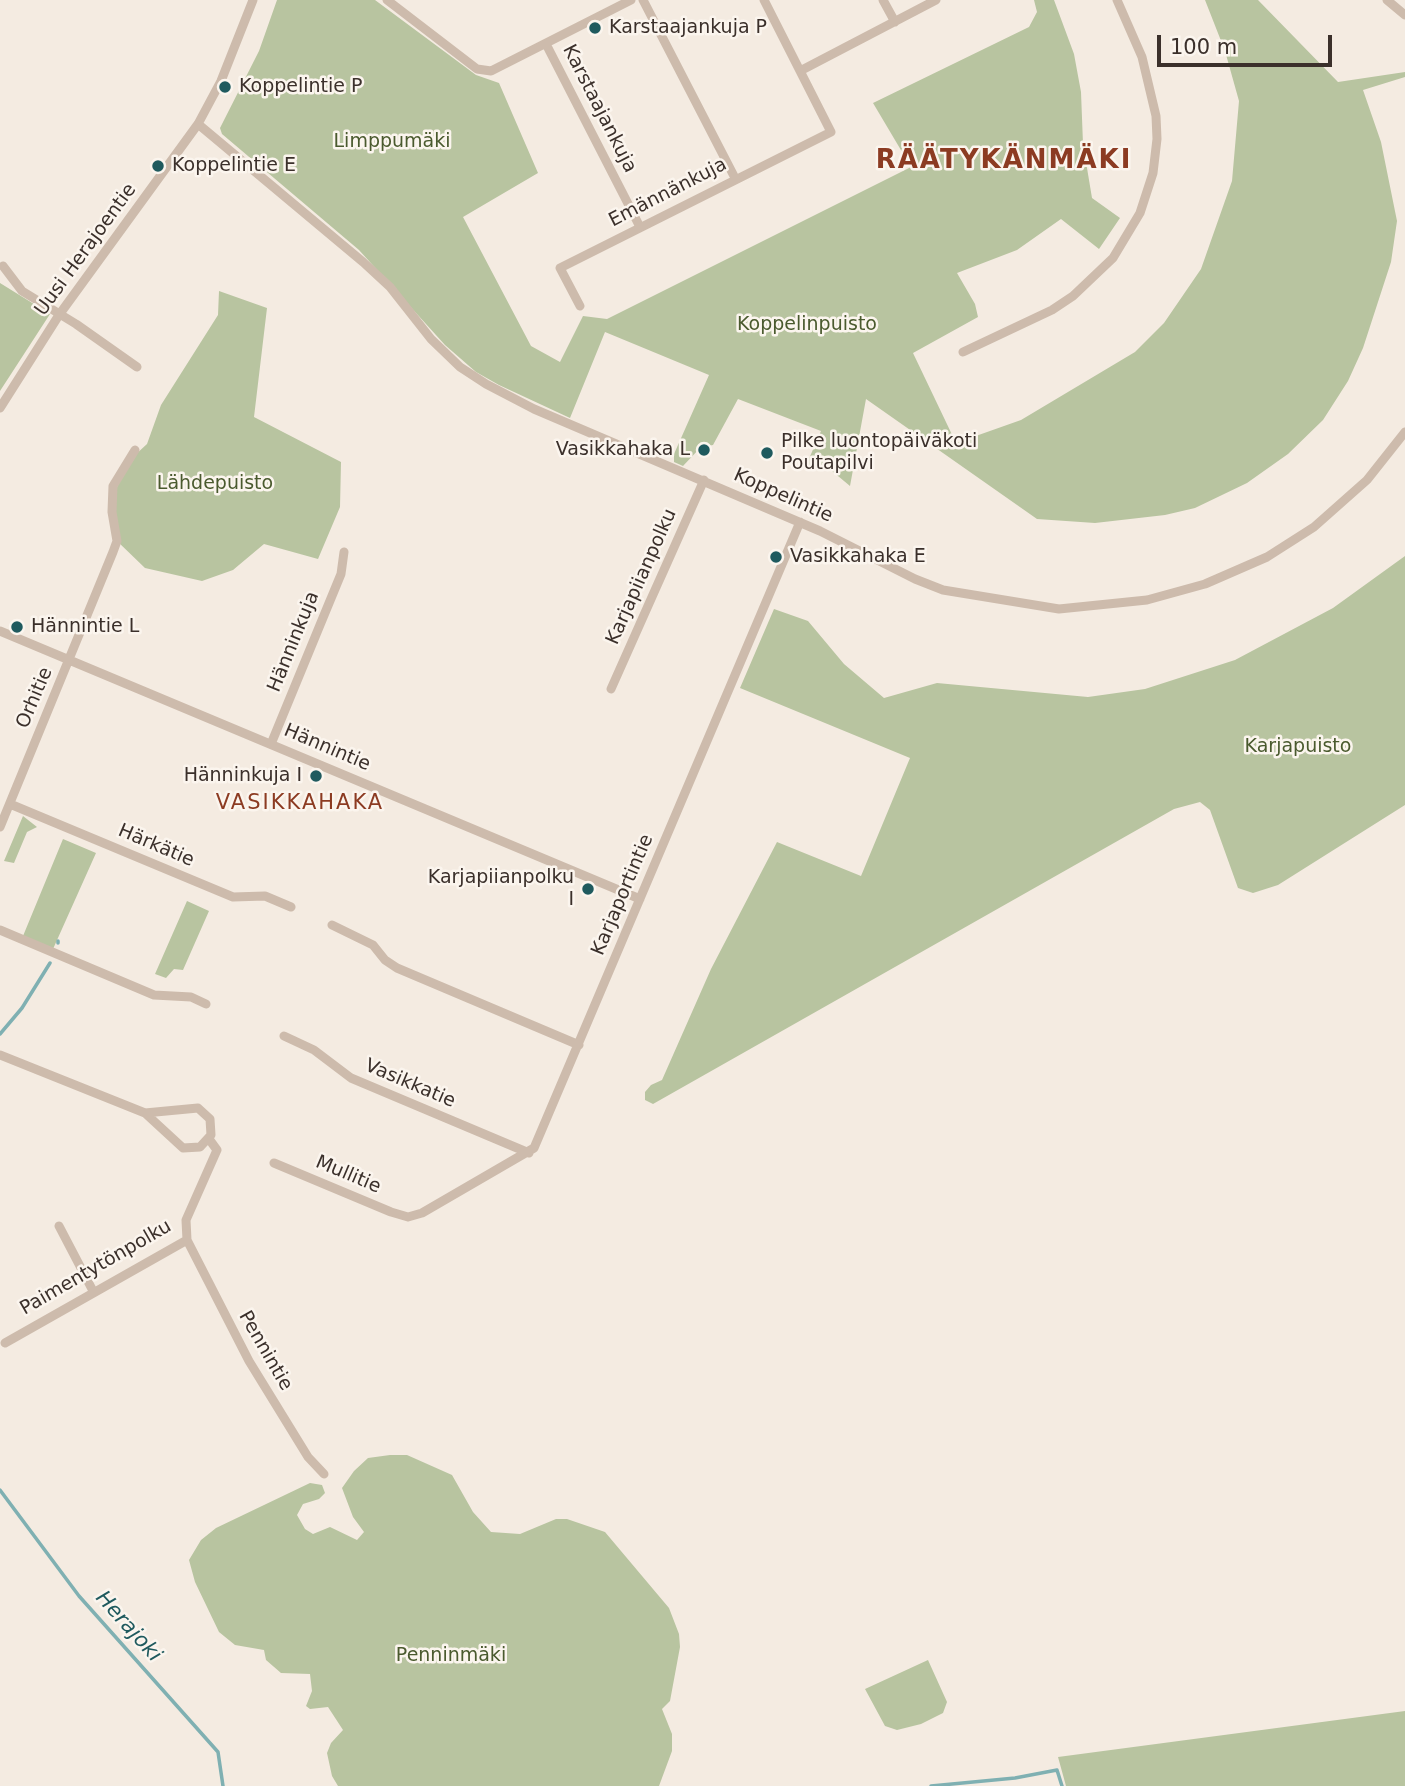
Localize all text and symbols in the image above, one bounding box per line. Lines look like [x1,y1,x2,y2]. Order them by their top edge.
place label: Karstaajankuja P [609,17,767,39]
marker: Karstaajankuja P [587,20,603,36]
scale bar [1160,21,1335,65]
text: 100 m [1170,35,1237,59]
street label: Karstaajankuja [557,41,641,177]
place label: Koppelintie P [239,76,362,98]
marker: Koppelintie P [217,79,233,95]
park label: Limppumäki [334,131,450,153]
district label: RÄÄTYKÄNMÄKI [877,145,1131,177]
street label: Emännänkuja [605,153,731,233]
place label: Koppelintie E [172,155,296,177]
marker: Koppelintie E [150,158,166,174]
street label: Uusi Herajoentie [30,180,142,320]
park label: Koppelinpuisto [737,314,877,336]
place label: Pilke luontopäiväkoti Poutapilvi [781,431,977,475]
place label: Vasikkahaka L [556,439,690,461]
marker: Vasikkahaka L [696,442,712,458]
marker: Pilke luontopäiväkoti Poutapilvi [759,445,775,461]
street label: Koppelintie [730,464,836,528]
park label: Lähdepuisto [157,473,273,495]
street label: Karjapiianpolku [602,506,682,648]
place label: Vasikkahaka E [790,546,926,568]
marker: Vasikkahaka E [768,549,784,565]
street label: Hänninkuja [263,588,325,696]
place label: Hännintie L [31,616,139,638]
marker: Hännintie L [9,619,25,635]
street label: Orhitie [12,664,58,732]
street label: Hännintie [280,720,374,776]
park label: Karjapuisto [1245,736,1351,758]
place label: Hänninkuja I [184,765,302,787]
marker: Hänninkuja I [308,768,324,784]
district label: VASIKKAHAKA [217,791,383,817]
street label: Härkätie [115,820,197,872]
street label: Karjaportintie [587,831,659,959]
place label: Karjapiianpolku I [428,867,574,911]
marker: Karjapiianpolku I [580,881,596,897]
street label: Vasikkatie [361,1055,459,1113]
street label: Mullitie [312,1151,384,1199]
street label: Paimentytönpolku [16,1215,176,1321]
street label: Pennintie [233,1307,297,1395]
water label: Herajoki [90,1586,166,1668]
park label: Penninmäki [396,1645,506,1667]

